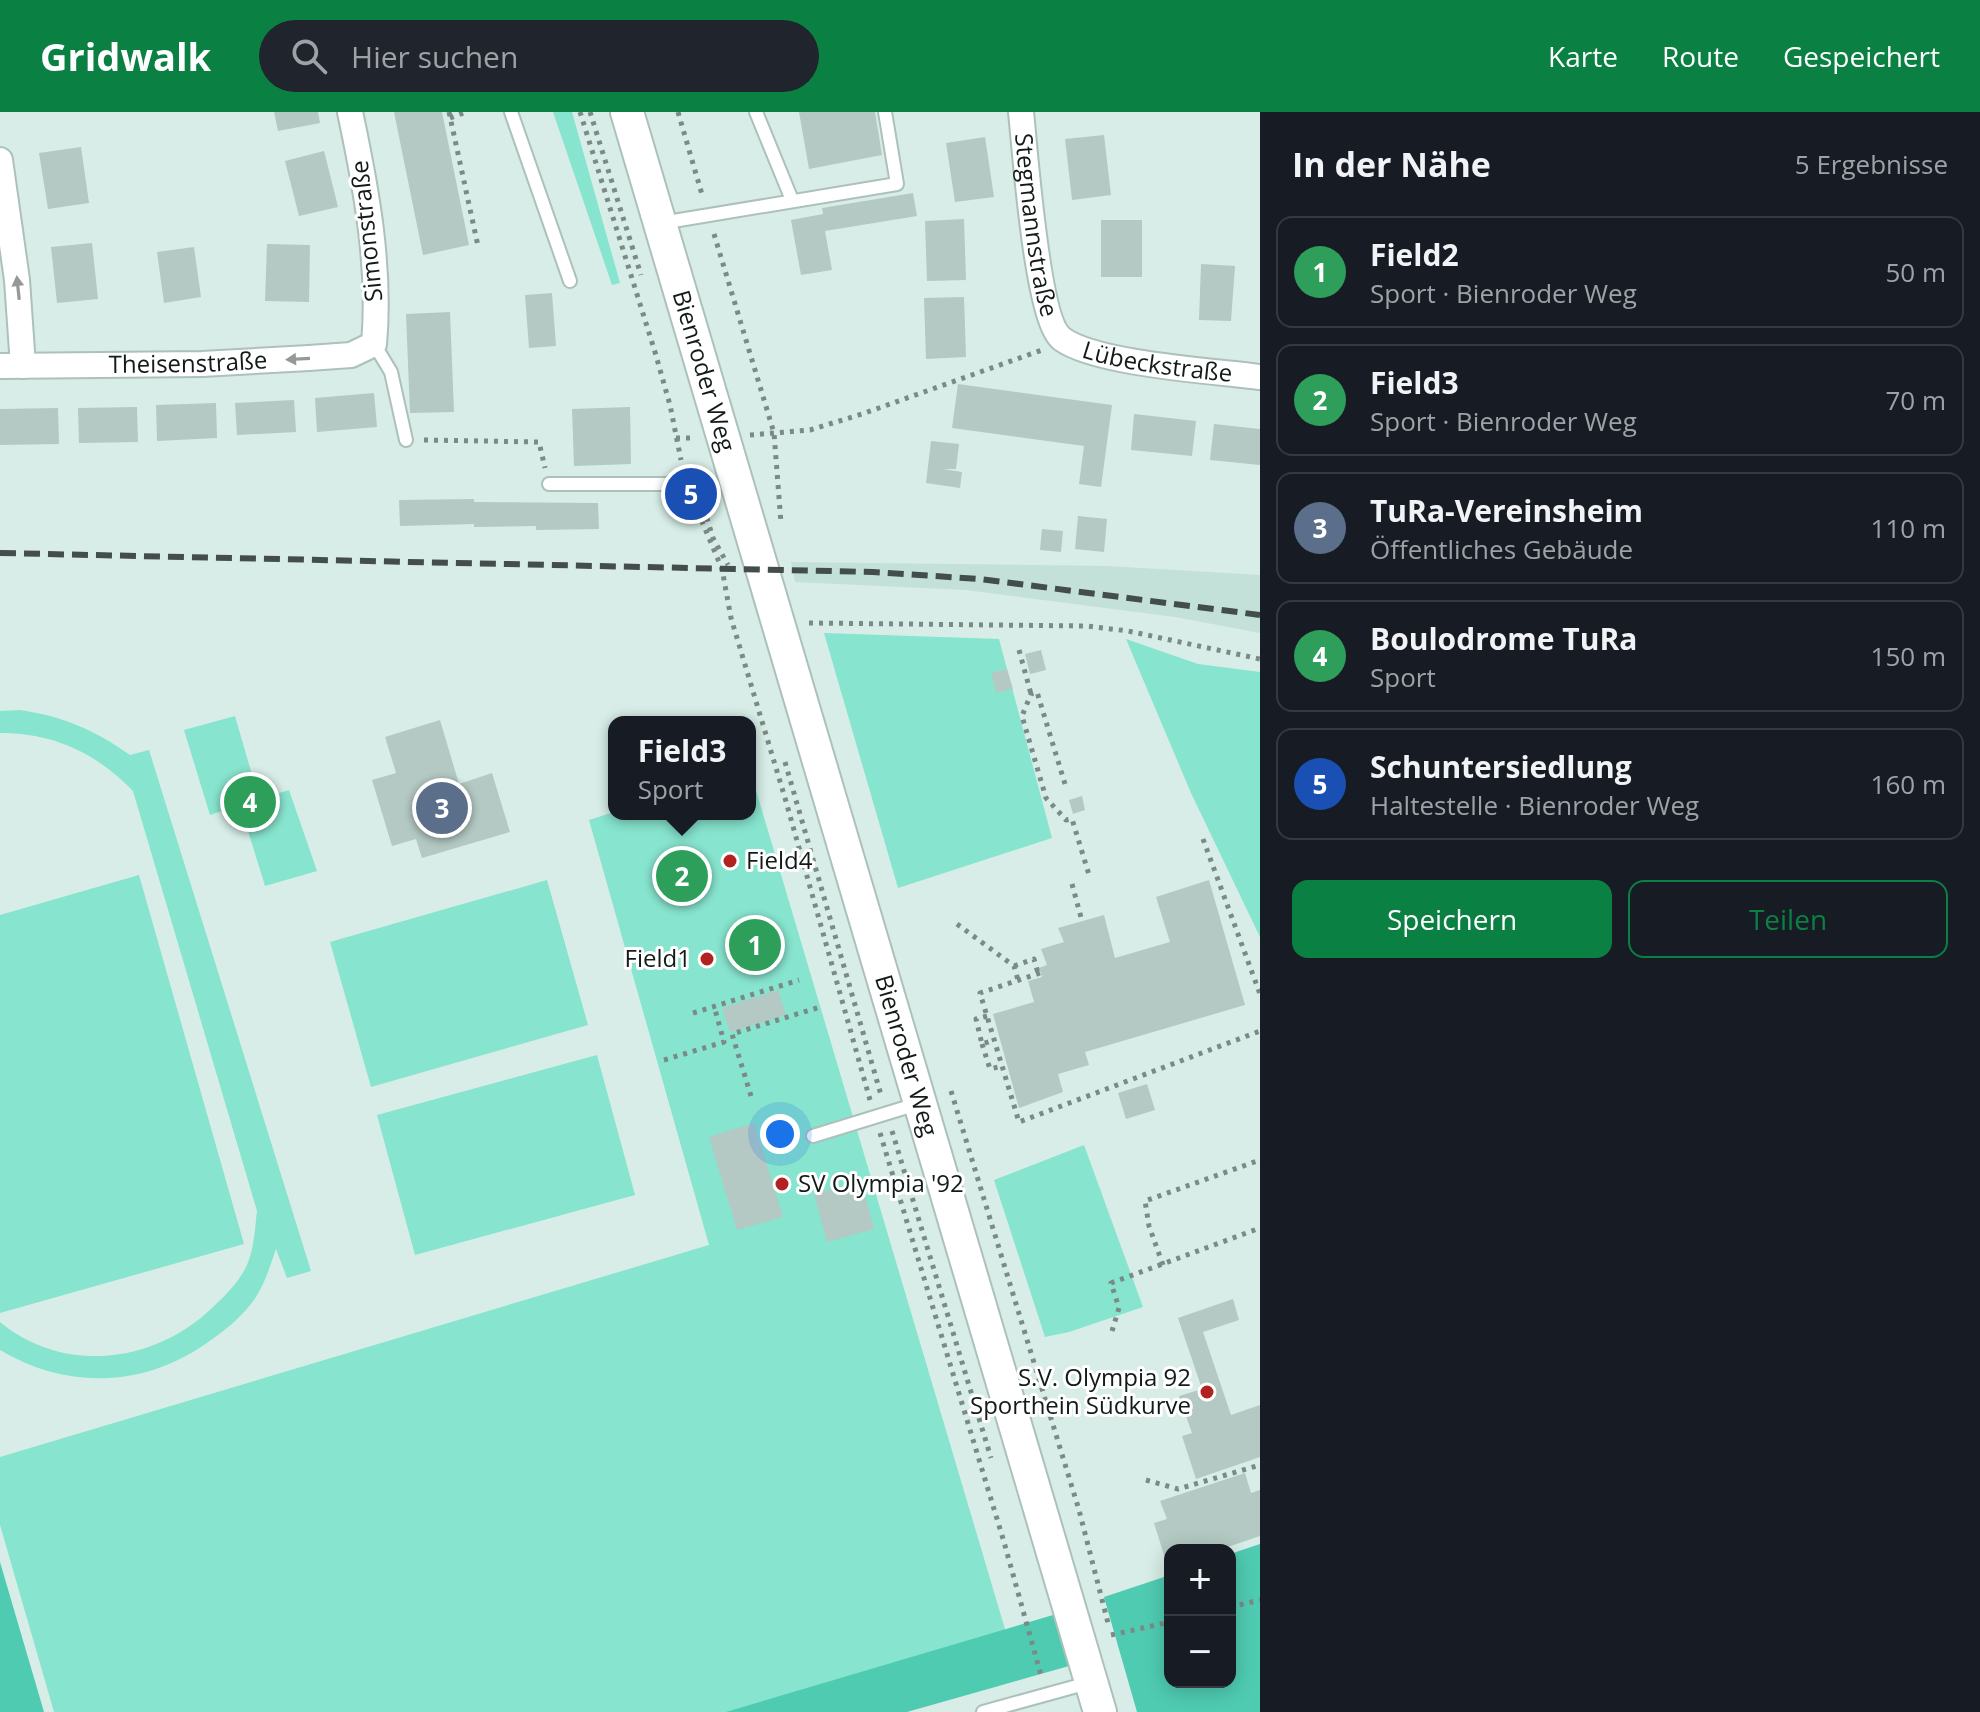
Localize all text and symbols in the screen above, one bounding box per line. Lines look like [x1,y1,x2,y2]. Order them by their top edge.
search box [259,20,819,92]
text: Gridwalk [40,30,211,82]
icon: search [287,34,331,78]
text: Hier suchen [351,36,518,77]
text: Karte [1548,37,1618,75]
text: Route [1662,37,1739,75]
text: Gespeichert [1783,37,1940,75]
street label: Stegmannstraße [1008,132,1067,320]
text: In der Nähe [1292,141,1491,187]
text: 5 Ergebnisse [1795,146,1948,182]
street label: Simonstraße [342,159,389,304]
text: Field2 [1370,234,1459,275]
text: 1 [1313,254,1327,290]
text: 50 m [1885,254,1946,290]
one-way arrow [11,275,24,300]
text: Sport · Bienroder Weg [1370,275,1637,311]
street label: Bienroder Weg [665,286,744,455]
street label: Lübeckstraße [1079,332,1234,389]
street label: Theisenstraße [108,342,268,380]
one-way arrow [285,353,310,366]
text: Field3 [1370,362,1459,403]
text: 2 [1313,382,1327,418]
text: 70 m [1885,382,1946,418]
text: Sport · Bienroder Weg [1370,403,1637,439]
pin: 5 [665,464,717,524]
text: TuRa-Vereinsheim [1370,490,1643,531]
text: 3 [1313,510,1327,546]
text: 110 m [1871,510,1946,546]
text: Öffentliches Gebäude [1370,531,1633,567]
text: Boulodrome TuRa [1370,618,1637,659]
text: 4 [1313,638,1327,674]
text: 150 m [1871,638,1946,674]
text: Sport [1370,659,1436,695]
popup [608,716,756,820]
text: Field3 [638,730,726,771]
text: Schuntersiedlung [1370,746,1632,787]
text: 5 [1313,766,1327,802]
text: 160 m [1871,766,1946,802]
text: Sport [638,771,703,807]
pin: 4 [224,772,276,832]
pin: 3 [416,778,468,838]
text: Haltestelle · Bienroder Weg [1370,787,1699,823]
place label: Field4 [746,843,813,876]
pin: 2 [656,846,708,906]
marker: Field4 [721,852,739,870]
button: Speichern [1292,880,1612,958]
button: Teilen [1628,880,1948,958]
pin: 1 [729,915,781,975]
place label: Field1 [625,941,691,974]
marker: Field1 [698,950,716,968]
street label: Bienroder Weg [868,970,947,1140]
your location [760,1114,800,1154]
place label: SV Olympia '92 [798,1166,964,1199]
marker: SV Olympia '92 [773,1175,791,1193]
place label: S.V. Olympia 92 Sporthein Südkurve [970,1360,1191,1421]
marker: S.V. Olympia 92 Sporthein Südkurve [1198,1383,1216,1401]
map controls [1164,1544,1236,1688]
button: + [1164,1544,1236,1616]
button: − [1164,1616,1236,1688]

